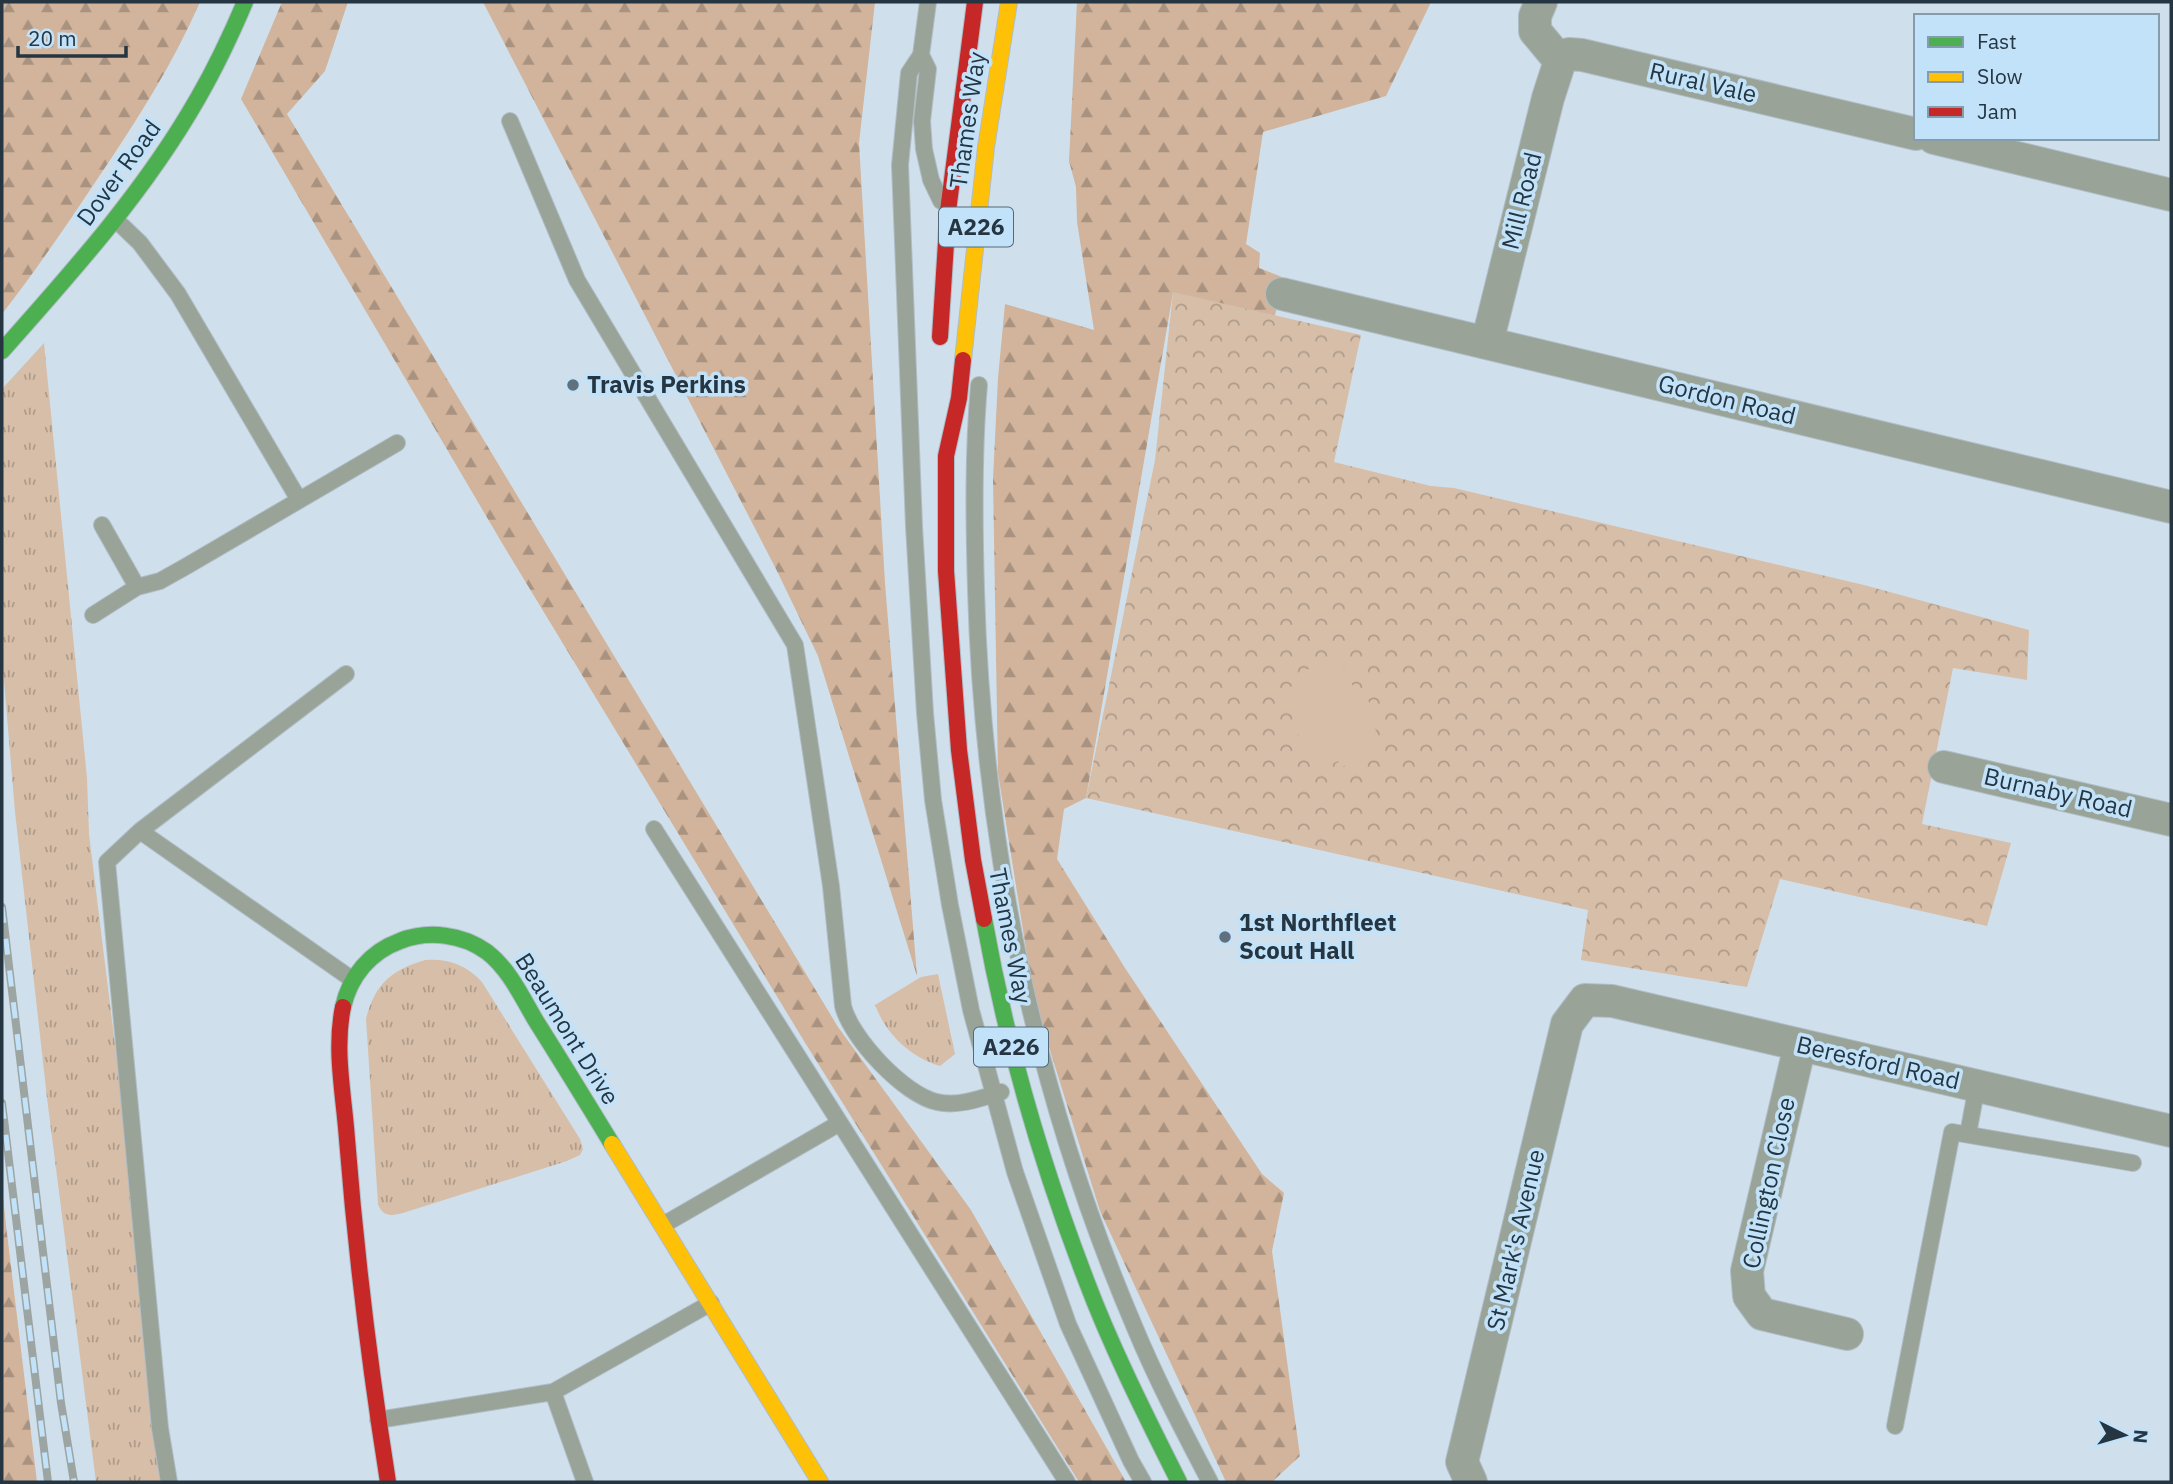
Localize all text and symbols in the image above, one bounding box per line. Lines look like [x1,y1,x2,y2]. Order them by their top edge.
scale bar [18,14,126,58]
legend [1914,14,2159,140]
text: 20 m [28,24,77,52]
text: Fast [1977,27,2017,55]
street label: Thames Way [942,50,992,190]
street label: Rural Vale [1646,54,1760,110]
text: Slow [1977,62,2023,90]
text: Jam [1977,97,2017,125]
street label: Dover Road [69,113,168,232]
street label: Mill Road [1493,149,1549,253]
road number: A226 [939,208,1013,246]
street label: Gordon Road [1655,366,1799,432]
place label: Travis Perkins [587,368,746,400]
marker: Travis Perkins [565,377,581,393]
street label: Burnaby Road [1981,759,2135,825]
street label: Thames Way [982,865,1040,1006]
place label: 1st Northfleet Scout Hall [1239,906,1396,966]
marker: 1st Northfleet Scout Hall [1217,929,1233,945]
street label: Beaumont Drive [508,947,627,1110]
road number: A226 [974,1028,1048,1066]
street label: Beresford Road [1793,1028,1963,1096]
street label: Collington Close [1734,1094,1802,1271]
street label: St Mark's Avenue [1479,1146,1551,1334]
north arrow [2089,1400,2159,1470]
text: N [2128,1429,2153,1444]

